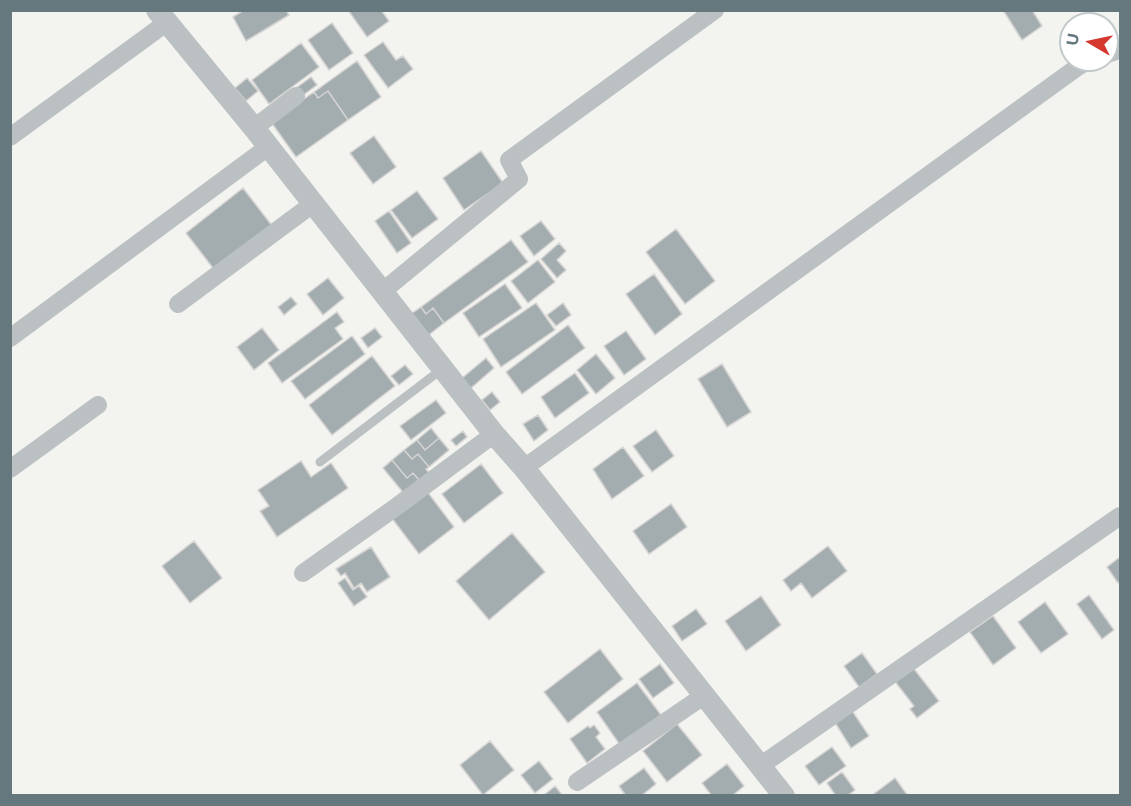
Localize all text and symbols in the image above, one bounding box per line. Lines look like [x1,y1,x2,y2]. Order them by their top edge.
north arrow [1059,12,1119,72]
text: U [1062,32,1083,47]

